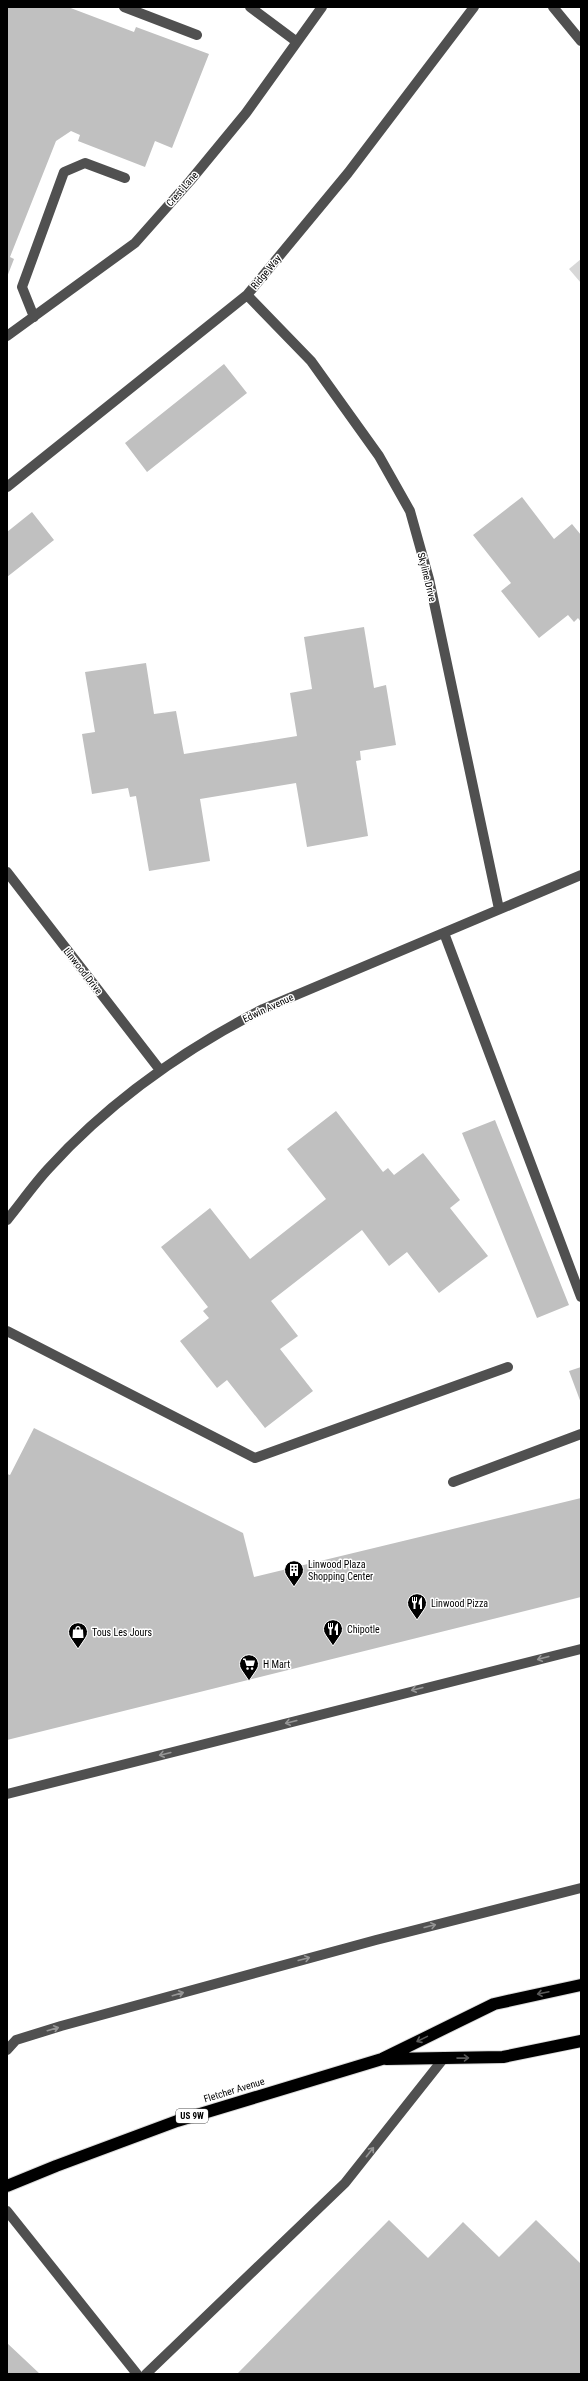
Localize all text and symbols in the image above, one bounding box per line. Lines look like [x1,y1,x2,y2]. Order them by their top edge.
street label: Crest Lane [164,169,200,209]
street label: Ridge Way [249,253,283,291]
street label: Skyline Drive [416,551,438,603]
street label: Linwood Drive [62,946,105,997]
street label: Edwin Avenue [241,991,295,1025]
building icon: Linwood Plaza Shopping Center [283,1559,305,1587]
place label: Linwood Plaza Shopping Center [308,1559,373,1582]
restaurant icon: Linwood Pizza [406,1592,428,1620]
place label: Linwood Pizza [431,1598,488,1609]
restaurant icon: Chipotle [322,1618,344,1646]
shop icon: Tous Les Jours [67,1621,89,1649]
place label: Chipotle [347,1624,380,1635]
place label: Tous Les Jours [92,1627,152,1638]
supermarket icon: H Mart [238,1653,260,1681]
one-way arrow [537,1655,550,1663]
place label: H Mart [263,1659,290,1670]
one-way arrow [411,1686,424,1693]
one-way arrow [285,1719,298,1726]
one-way arrow [159,1750,172,1758]
one-way arrow [423,1922,436,1930]
one-way arrow [297,1955,310,1962]
one-way arrow [172,1990,185,1997]
one-way arrow [537,1990,550,1998]
one-way arrow [47,2025,60,2032]
one-way arrow [417,2036,429,2044]
one-way arrow [456,2054,469,2062]
street label: Fletcher Avenue [202,2075,266,2104]
road number: US 9W [176,2109,208,2123]
one-way arrow [365,2147,374,2158]

